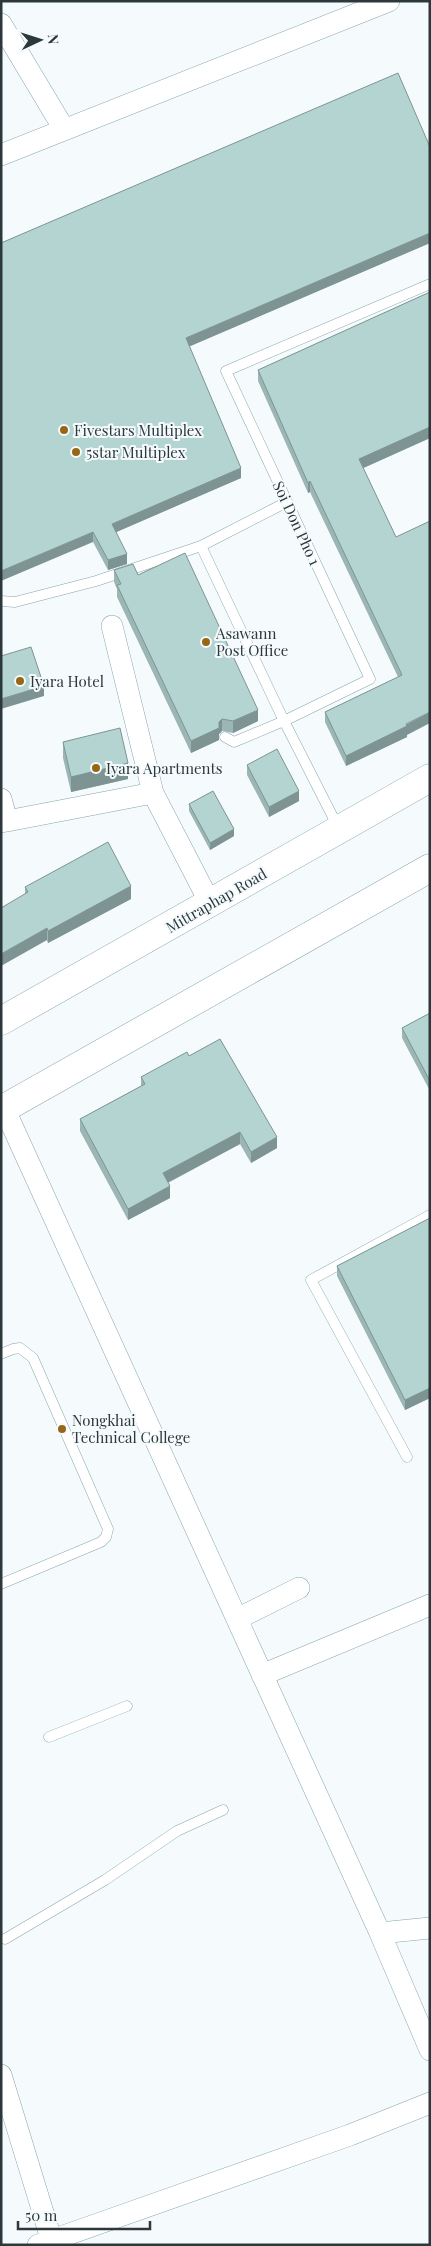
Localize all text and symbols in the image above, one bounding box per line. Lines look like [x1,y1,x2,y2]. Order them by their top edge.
north arrow [15,15,65,65]
text: N [44,33,63,45]
place label: Fivestars Multiplex [74,420,202,440]
marker: Fivestars Multiplex [58,424,70,436]
place label: 5star Multiplex [86,442,186,462]
marker: 5star Multiplex [70,446,82,458]
street label: Soi Don Pho 1 [269,477,326,569]
place label: Asawann Post Office [215,623,288,660]
marker: Asawann Post Office [200,636,212,648]
place label: Iyara Hotel [30,671,104,691]
marker: Iyara Hotel [14,675,26,687]
place label: Iyara Apartments [106,758,223,778]
marker: Iyara Apartments [90,762,102,774]
street label: Mittraphap Road [162,863,270,937]
place label: Nongkhai Technical College [72,1410,190,1447]
marker: Nongkhai Technical College [56,1423,68,1435]
scale bar [18,2198,150,2230]
text: 50 m [25,2205,58,2225]

